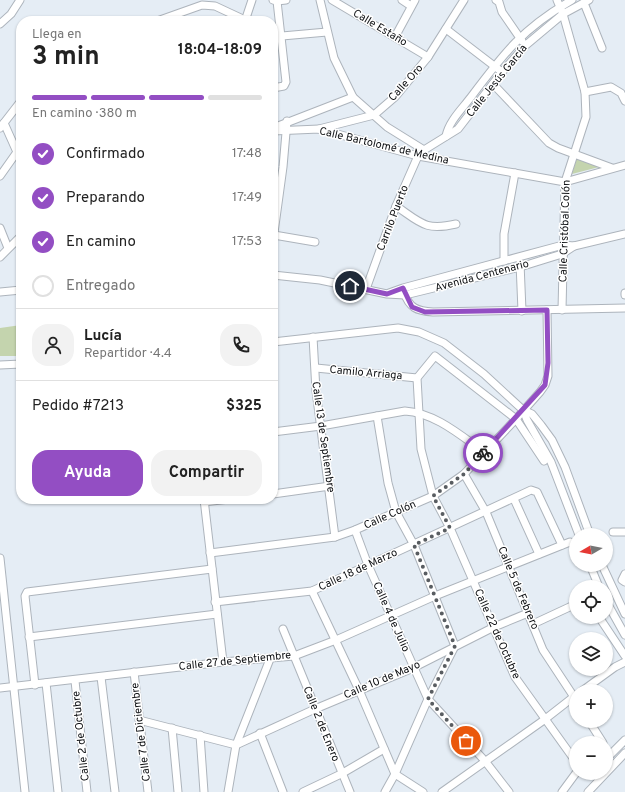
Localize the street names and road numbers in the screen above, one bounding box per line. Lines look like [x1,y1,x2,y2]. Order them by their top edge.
street label: Calle Estaño [350,6,410,50]
street label: Calle Jesús García [463,42,531,120]
street label: Calle Oro [386,61,426,105]
street label: Calle Bartolomé de Medina [318,124,450,168]
street label: Calle Cristóbal Colón [556,179,574,283]
street label: Carrilo Puerto [374,183,412,253]
street label: Avenida Centenario [433,257,531,295]
street label: Camilo Arriaga [329,363,403,383]
street label: Calle 13 de Septiembre [308,381,338,493]
street label: Calle Colón [362,497,418,533]
street label: Calle 5 de Febrero [494,544,542,632]
street label: Calle 18 de Marzo [316,546,400,594]
street label: Calle 4 de Julio [369,580,413,654]
street label: Calle 22 de Octubre [471,587,523,681]
street label: Calle 27 de Septiembre [178,648,292,674]
street label: Calle 10 de Mayo [342,658,422,702]
street label: Calle 7 de Diciembre [128,682,154,782]
street label: Calle 2 de Enero [299,684,343,764]
street label: Calle 2 de Octubre [69,690,93,782]

